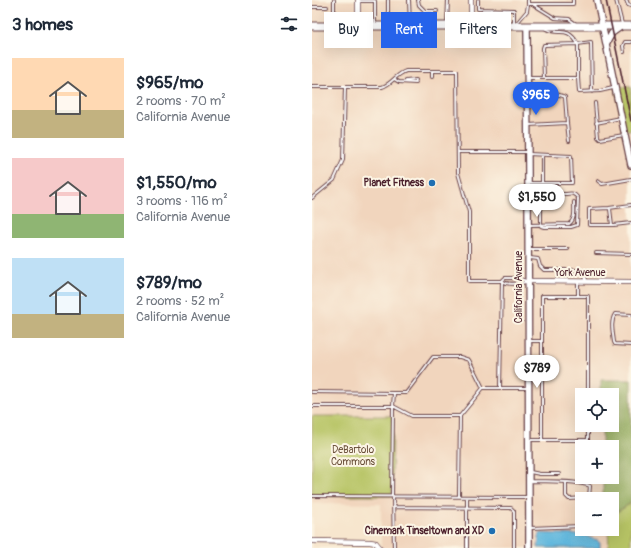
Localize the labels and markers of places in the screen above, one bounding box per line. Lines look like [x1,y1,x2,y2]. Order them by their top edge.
pin: $965 [512,82,560,116]
place label: Planet Fitness [364,177,425,189]
marker: Planet Fitness [427,178,437,188]
pin: $1,550 [504,184,570,218]
pin: $789 [513,355,561,389]
place label: Cinemark Tinseltown and XD [365,525,485,537]
marker: Cinemark Tinseltown and XD [487,526,497,536]

